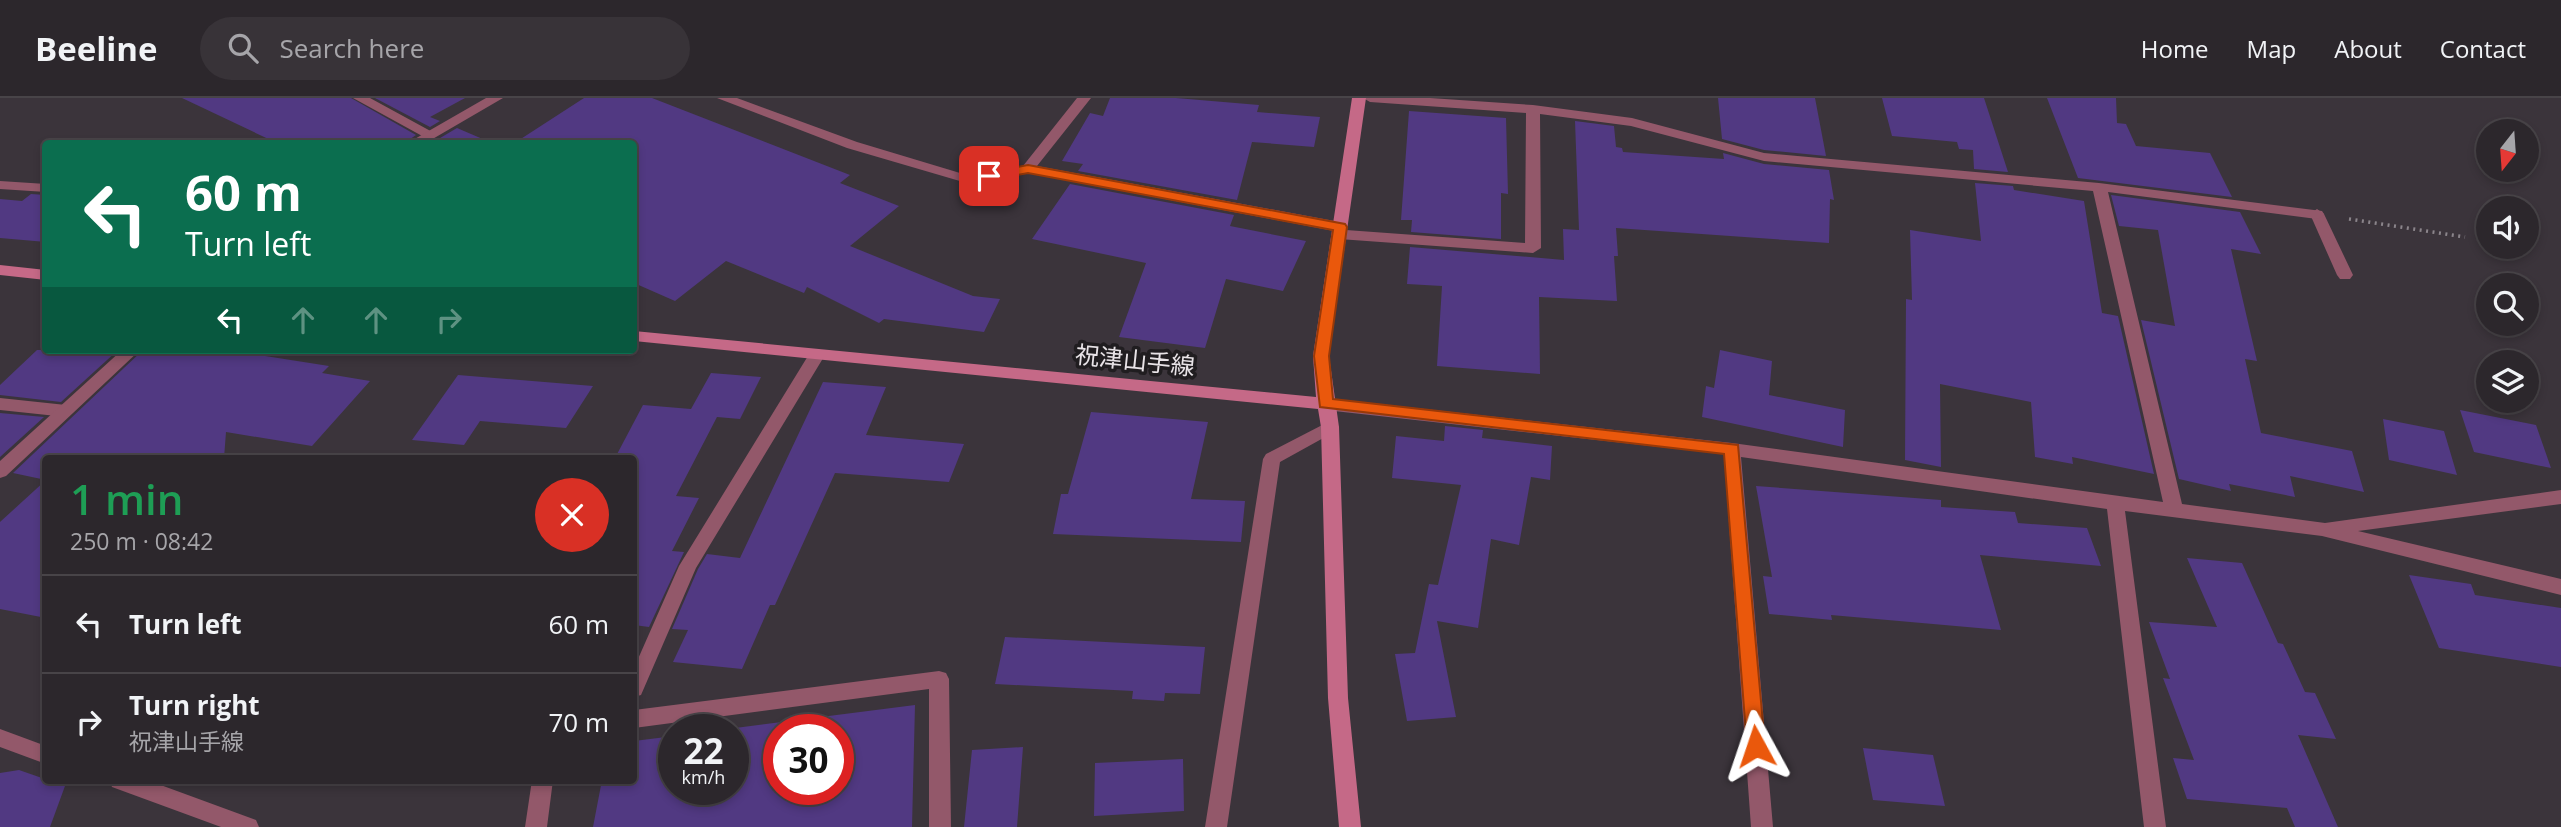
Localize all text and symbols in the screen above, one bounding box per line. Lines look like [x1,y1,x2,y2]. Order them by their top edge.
search box [200,17,690,80]
text: Beeline [35,26,158,71]
icon: search [224,29,262,67]
text: Search here [280,30,424,66]
text: Home [2141,32,2209,65]
text: Map [2247,32,2296,65]
text: About [2334,32,2402,65]
text: Contact [2440,32,2526,65]
north arrow [2476,119,2539,182]
map controls [2476,119,2539,413]
pin [959,146,1019,206]
icon: arrive [970,157,1008,195]
text: 60 m [185,159,302,225]
icon: left [70,168,161,259]
button: sound [2476,196,2539,259]
text: Turn left [185,222,311,265]
button: search [2476,273,2539,336]
icon: left [211,301,249,339]
icon: ahead [284,301,322,339]
icon: ahead [357,301,395,339]
icon: right [430,301,468,339]
street label: 祝津山手線 [1074,337,1197,382]
button: layers [2476,350,2539,413]
text: 1 min [70,470,183,527]
button: close [535,478,609,552]
text: 250 m · 08:42 [70,525,213,557]
icon: left [70,605,108,643]
text: Turn left [129,606,241,642]
text: 60 m [548,606,609,642]
text: Turn right [129,687,260,723]
icon: right [70,703,108,741]
text: 70 m [548,704,609,740]
position arrow [1719,709,1793,783]
speed limit sign: 30 [763,714,854,805]
text: 祝津山手線 [129,725,244,757]
text: 22 [683,727,724,774]
text: km/h [682,765,725,789]

